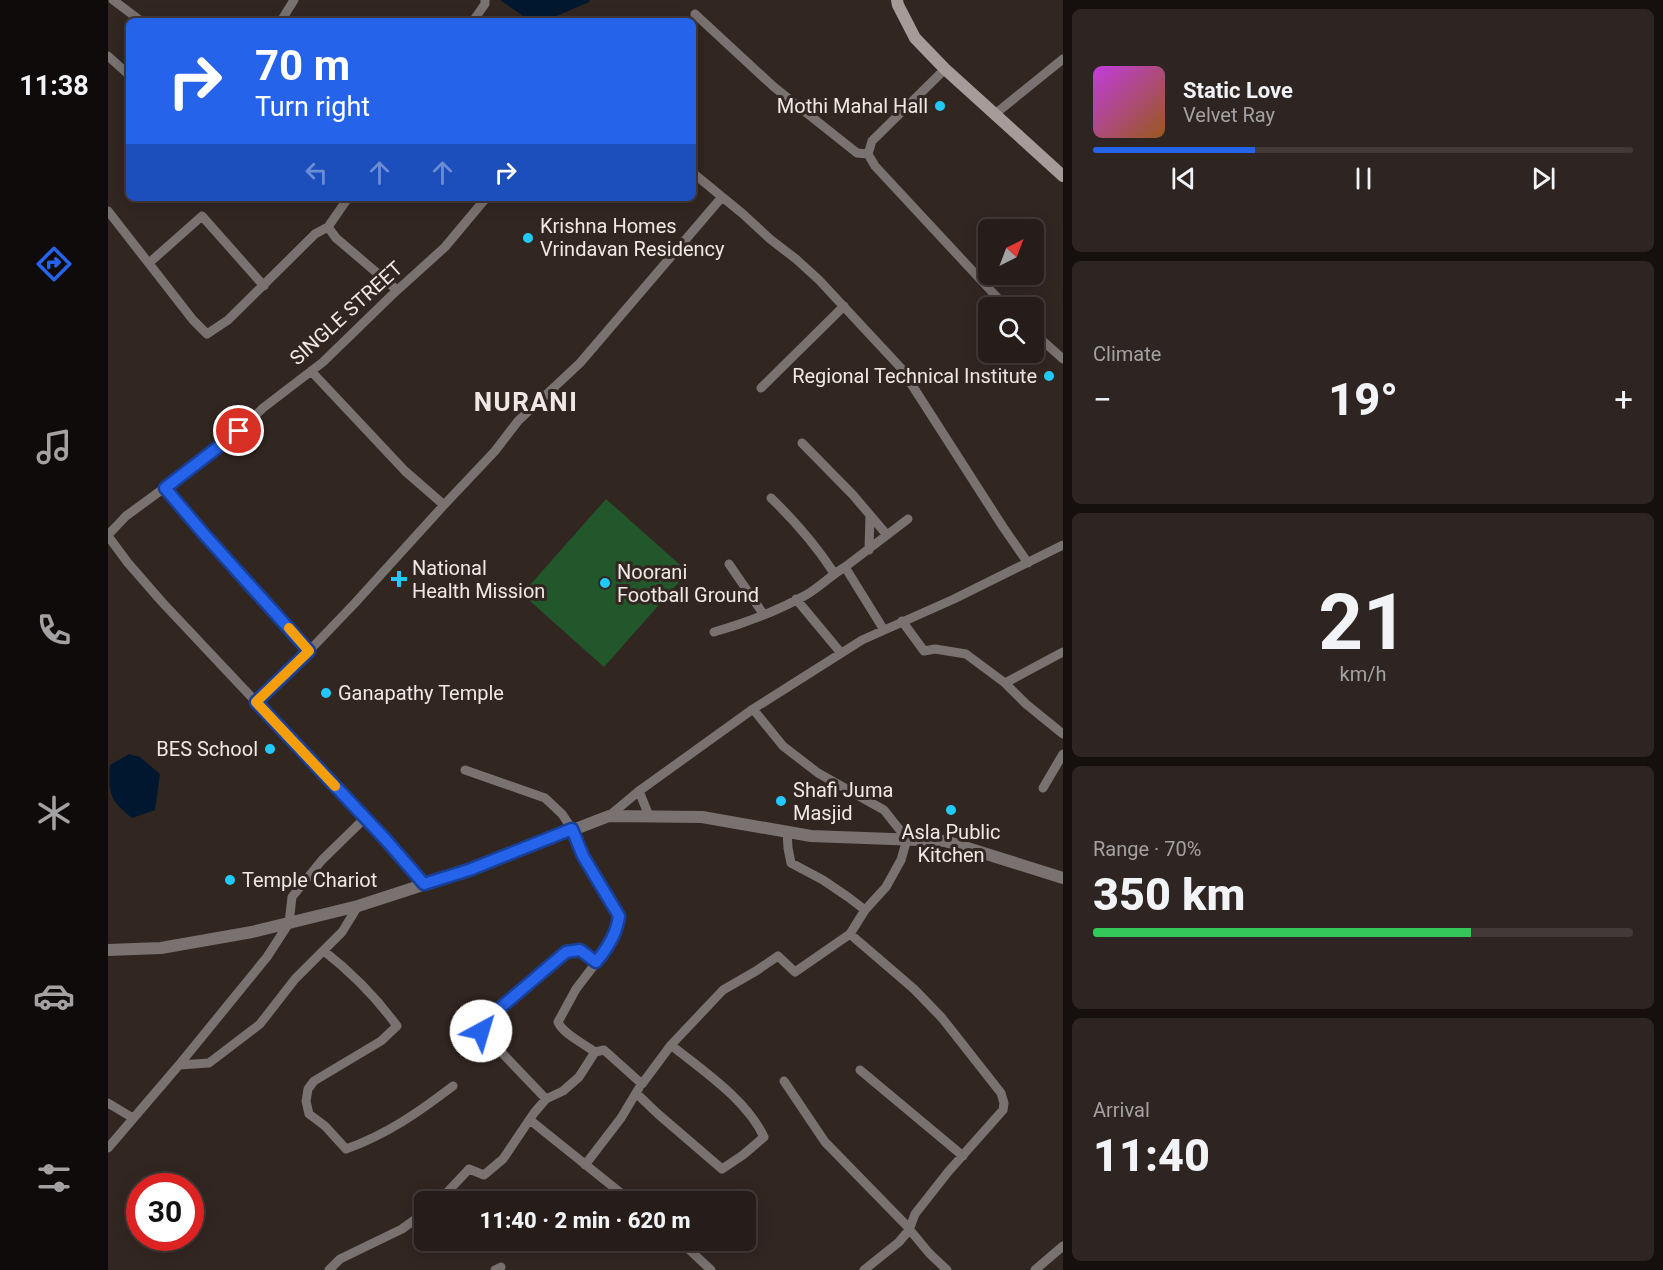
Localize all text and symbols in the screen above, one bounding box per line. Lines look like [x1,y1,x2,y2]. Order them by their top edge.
text: 70 m [255,41,350,90]
icon: right [156,42,234,120]
text: 11:38 [19,70,89,102]
text: Static Love [1183,78,1293,103]
text: Turn right [255,91,370,123]
place label: Mothi Mahal Hall [777,94,928,118]
marker: Mothi Mahal Hall [933,99,947,113]
text: Velvet Ray [1183,103,1275,127]
icon: left [300,156,333,189]
icon: ahead [363,156,396,189]
icon: ahead [426,156,459,189]
icon: right [489,156,522,189]
icon: previous [1167,162,1200,195]
icon: pause [1347,162,1380,195]
icon: next [1527,162,1560,195]
place label: Krishna Homes Vrindavan Residency [540,214,725,261]
north arrow [978,219,1044,285]
map controls [978,219,1044,363]
marker: Krishna Homes Vrindavan Residency [521,231,535,245]
icon: directions [33,243,75,285]
street label: SINGLE STREET [285,256,407,370]
button: search [978,297,1044,363]
text: Climate [1093,342,1161,366]
place label: Regional Technical Institute [792,364,1037,388]
marker: Regional Technical Institute [1042,369,1056,383]
text: 19° [1328,373,1398,426]
text: − [1093,380,1112,419]
text: + [1614,380,1633,419]
district label: NURANI [474,387,578,417]
pin [213,405,264,456]
icon: arrive [222,414,255,447]
icon: music [33,426,75,468]
place label: National Health Mission [412,556,545,603]
place label: Noorani Football Ground [617,560,759,607]
marker: National Health Mission [390,570,408,588]
marker: Noorani Football Ground [598,576,612,590]
text: 21 [1318,577,1408,668]
icon: phone [33,609,75,651]
text: km/h [1340,662,1386,686]
place label: Ganapathy Temple [338,681,504,705]
marker: Ganapathy Temple [319,686,333,700]
place label: BES School [156,737,258,761]
marker: BES School [263,742,277,756]
place label: Shafi Juma Masjid [793,778,893,825]
icon: climate [33,792,75,834]
marker: Shafi Juma Masjid [774,794,788,808]
marker: Asla Public Kitchen [944,803,958,817]
place label: Asla Public Kitchen [901,820,1001,867]
text: Range · 70% [1093,837,1201,861]
place label: Temple Chariot [242,868,377,892]
text: 350 km [1093,868,1245,921]
marker: Temple Chariot [223,873,237,887]
icon: car [33,975,75,1017]
position arrow [449,999,513,1063]
text: Arrival [1093,1098,1150,1122]
text: 11:40 [1093,1129,1210,1182]
icon: filters [33,1157,75,1199]
speed limit sign: 30 [126,1173,204,1251]
text: 11:40 · 2 min · 620 m [480,1208,690,1233]

